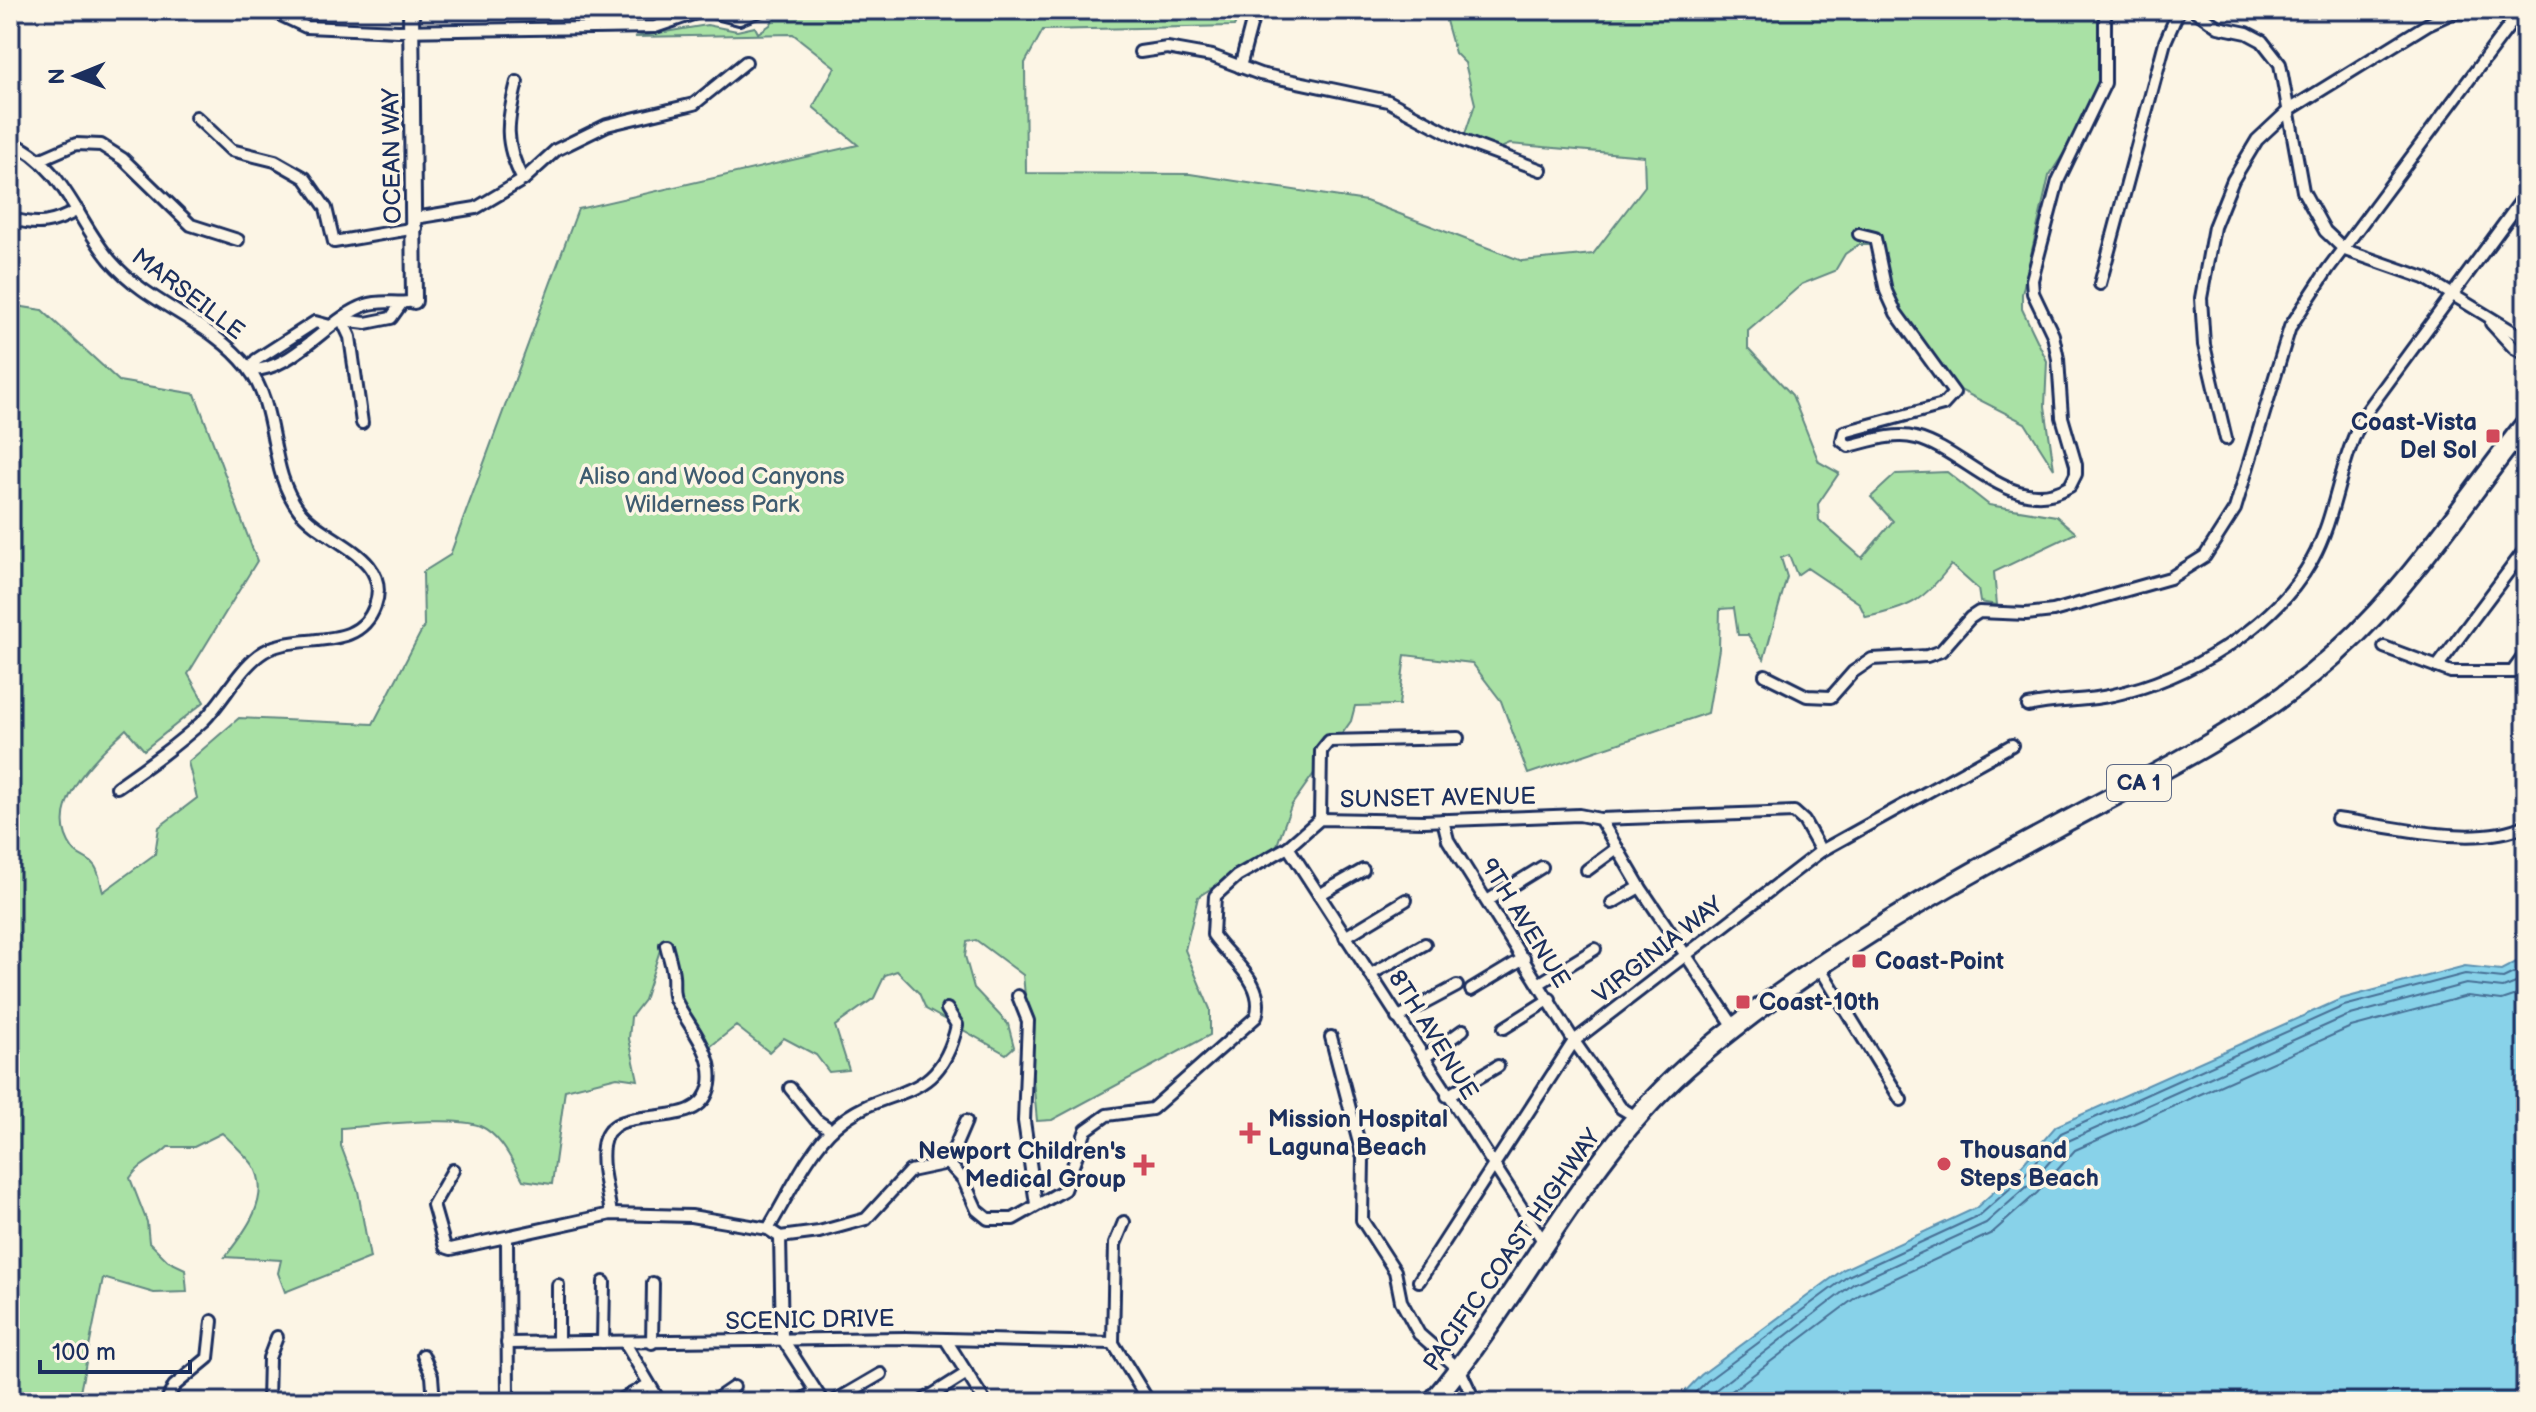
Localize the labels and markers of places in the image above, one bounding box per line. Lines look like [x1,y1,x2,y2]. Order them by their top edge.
place label: Coast-Vista Del Sol [2351,408,2477,465]
marker: Coast-Vista Del Sol [2484,427,2502,445]
place label: Coast-Point [1875,947,2004,976]
marker: Coast-Point [1850,952,1868,970]
place label: Coast-10th [1759,988,1879,1017]
marker: Coast-10th [1734,993,1752,1011]
place label: Mission Hospital Laguna Beach [1268,1105,1448,1162]
marker: Mission Hospital Laguna Beach [1239,1122,1261,1144]
place label: Thousand Steps Beach [1960,1136,2099,1193]
place label: Newport Children's Medical Group [918,1137,1126,1194]
marker: Newport Children's Medical Group [1133,1154,1155,1176]
marker: Thousand Steps Beach [1935,1155,1953,1173]

